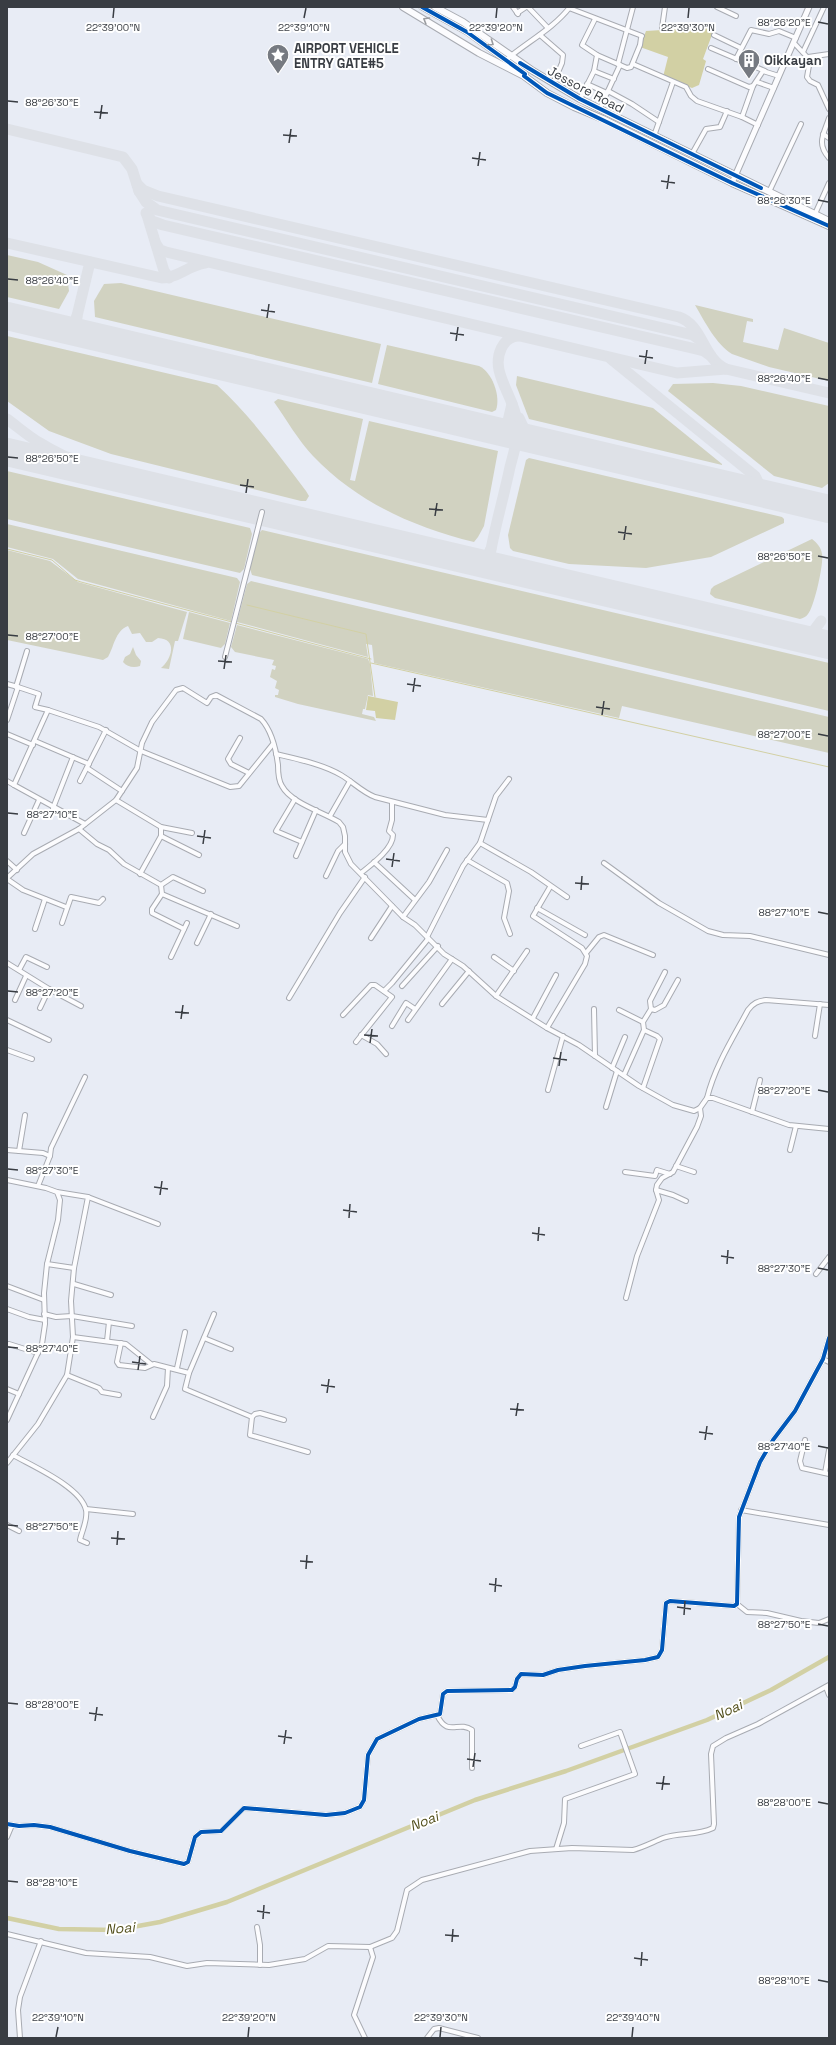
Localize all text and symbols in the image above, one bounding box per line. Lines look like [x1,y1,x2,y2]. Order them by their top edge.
text: 88°26'20"E [757,16,811,29]
one-way arrow [423,18,430,25]
text: 22°39'00"N [86,21,140,34]
text: 22°39'10"N [278,21,330,34]
text: 22°39'20"N [469,21,523,34]
text: 22°39'30"N [661,21,715,34]
one-way arrow [487,38,494,45]
place label: AIRPORT VEHICLE ENTRY GATE#5 [294,40,399,72]
place icon: AIRPORT VEHICLE ENTRY GATE#5 [265,42,291,75]
building icon: Oikkayan [736,47,762,80]
place label: Oikkayan [764,52,822,69]
street label: Jessore Road [545,62,627,117]
text: 88°26'30"E [25,96,79,109]
text: 88°26'30"E [757,194,811,207]
text: 88°26'40"E [25,274,79,287]
text: 88°26'40"E [757,372,811,385]
text: 88°26'50"E [25,452,79,465]
text: 88°26'50"E [757,550,811,563]
text: 88°27'00"E [25,630,79,643]
text: 88°27'00"E [757,728,811,741]
text: 88°27'10"E [27,808,78,821]
text: 88°27'10"E [759,906,810,919]
text: 88°27'20"E [26,986,79,999]
text: 88°27'20"E [758,1084,811,1097]
text: 88°27'30"E [26,1164,79,1177]
text: 88°27'30"E [758,1262,811,1275]
text: 88°27'40"E [26,1342,79,1355]
text: 88°27'40"E [758,1440,811,1453]
text: 88°27'50"E [26,1520,79,1533]
text: 88°27'50"E [758,1618,811,1631]
water label: Noai [711,1695,747,1724]
text: 88°28'00"E [25,1698,79,1711]
text: 88°28'00"E [757,1796,811,1809]
water label: Noai [407,1807,442,1835]
text: 88°28'10"E [26,1876,78,1889]
water label: Noai [105,1918,137,1938]
text: 88°28'10"E [758,1974,810,1987]
text: 22°39'10"N [32,2011,84,2024]
text: 22°39'20"N [222,2011,276,2024]
text: 22°39'30"N [414,2011,468,2024]
text: 22°39'40"N [606,2011,660,2024]

